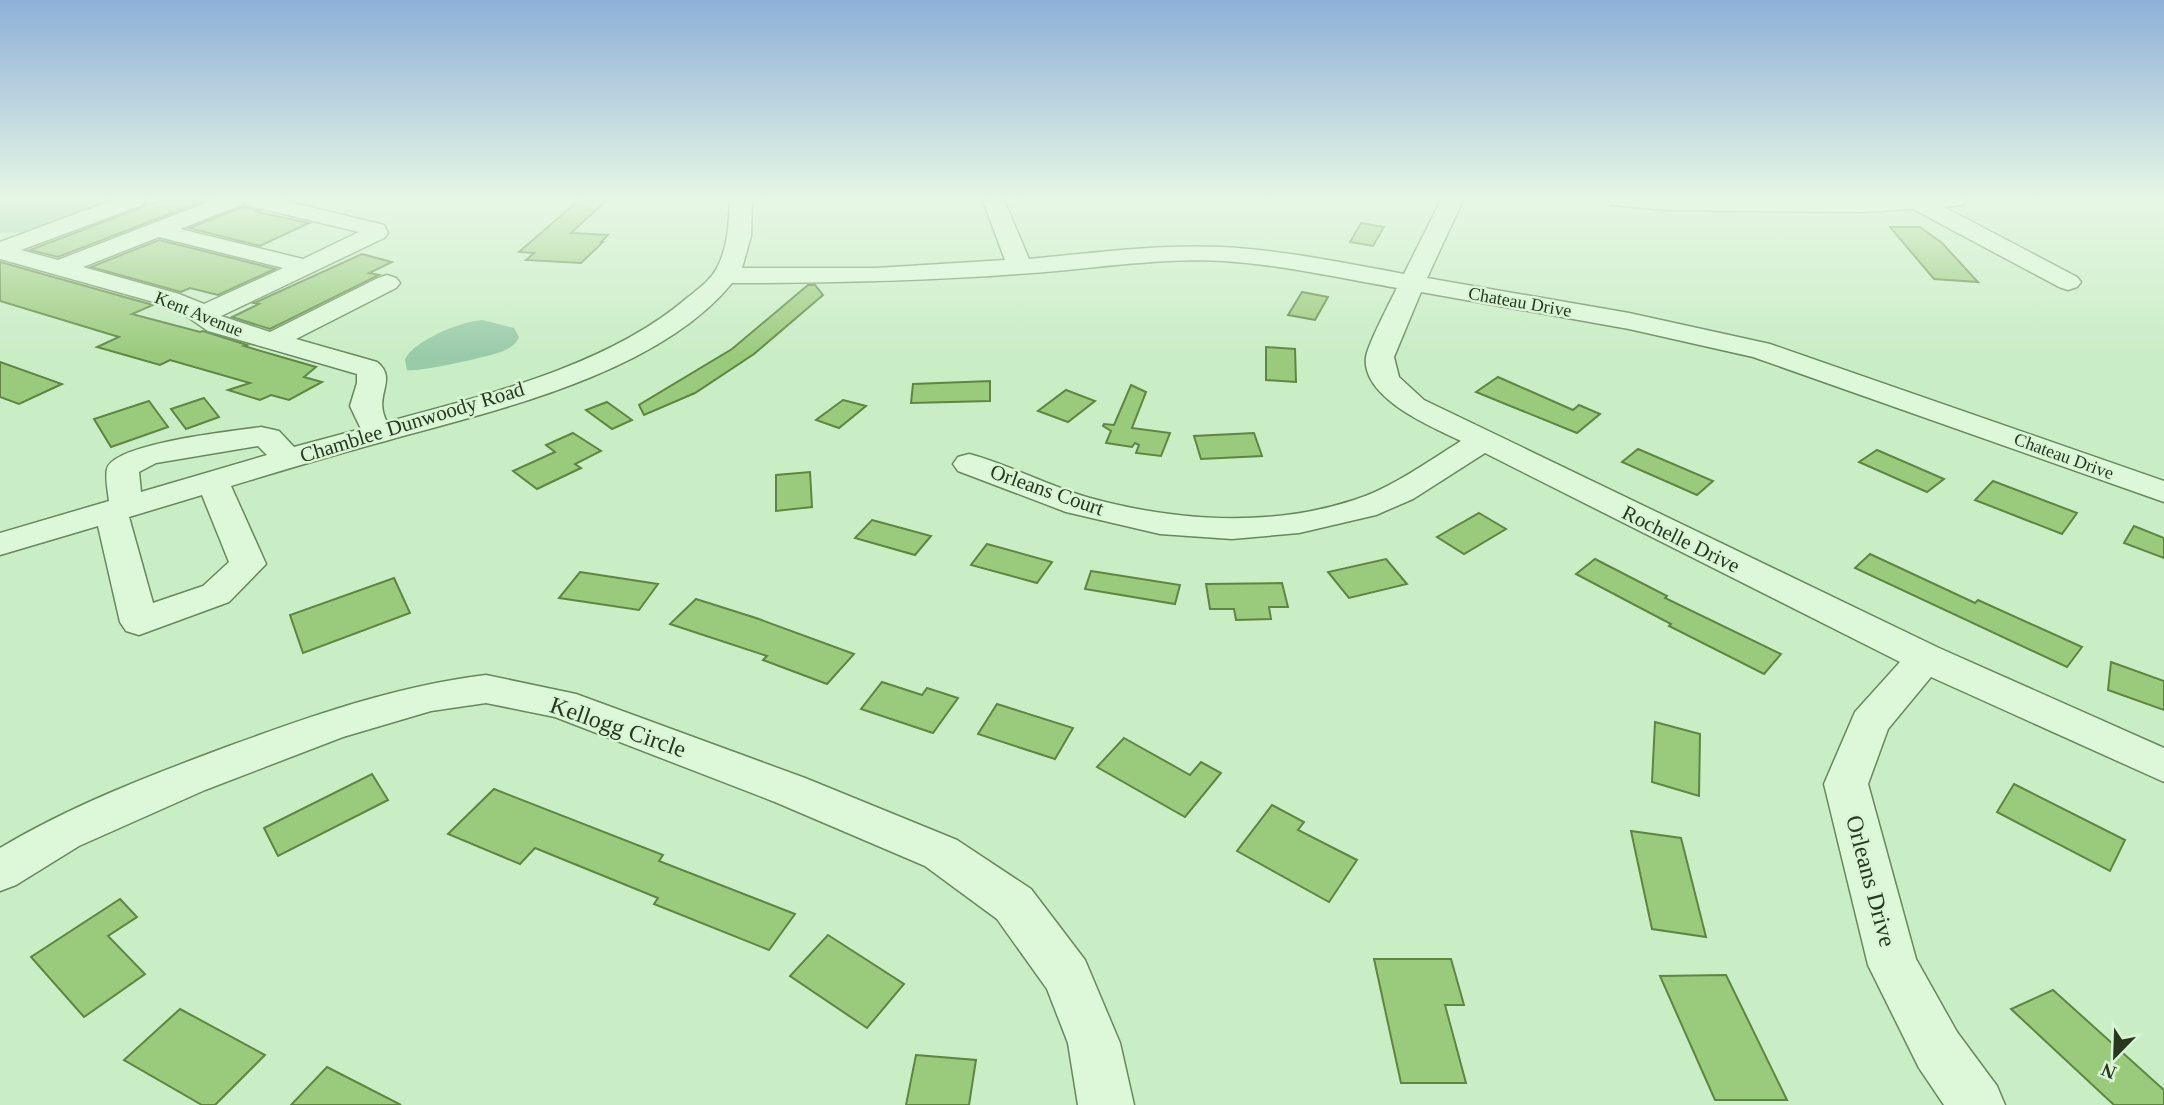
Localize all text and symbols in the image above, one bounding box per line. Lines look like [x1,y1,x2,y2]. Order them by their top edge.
street label: Chateau Drive [1467,283,1573,321]
street label: Kent Avenue [152,287,246,341]
street label: Chamblee Dunwoody Road [297,376,528,468]
street label: Chateau Drive [2011,429,2117,483]
street label: Orleans Court [987,459,1107,521]
street label: Rochelle Drive [1618,500,1744,578]
street label: Kellogg Circle [547,692,689,762]
street label: Orleans Drive [1841,812,1901,950]
north arrow [2080,1021,2150,1091]
text: N [2098,1059,2119,1084]

